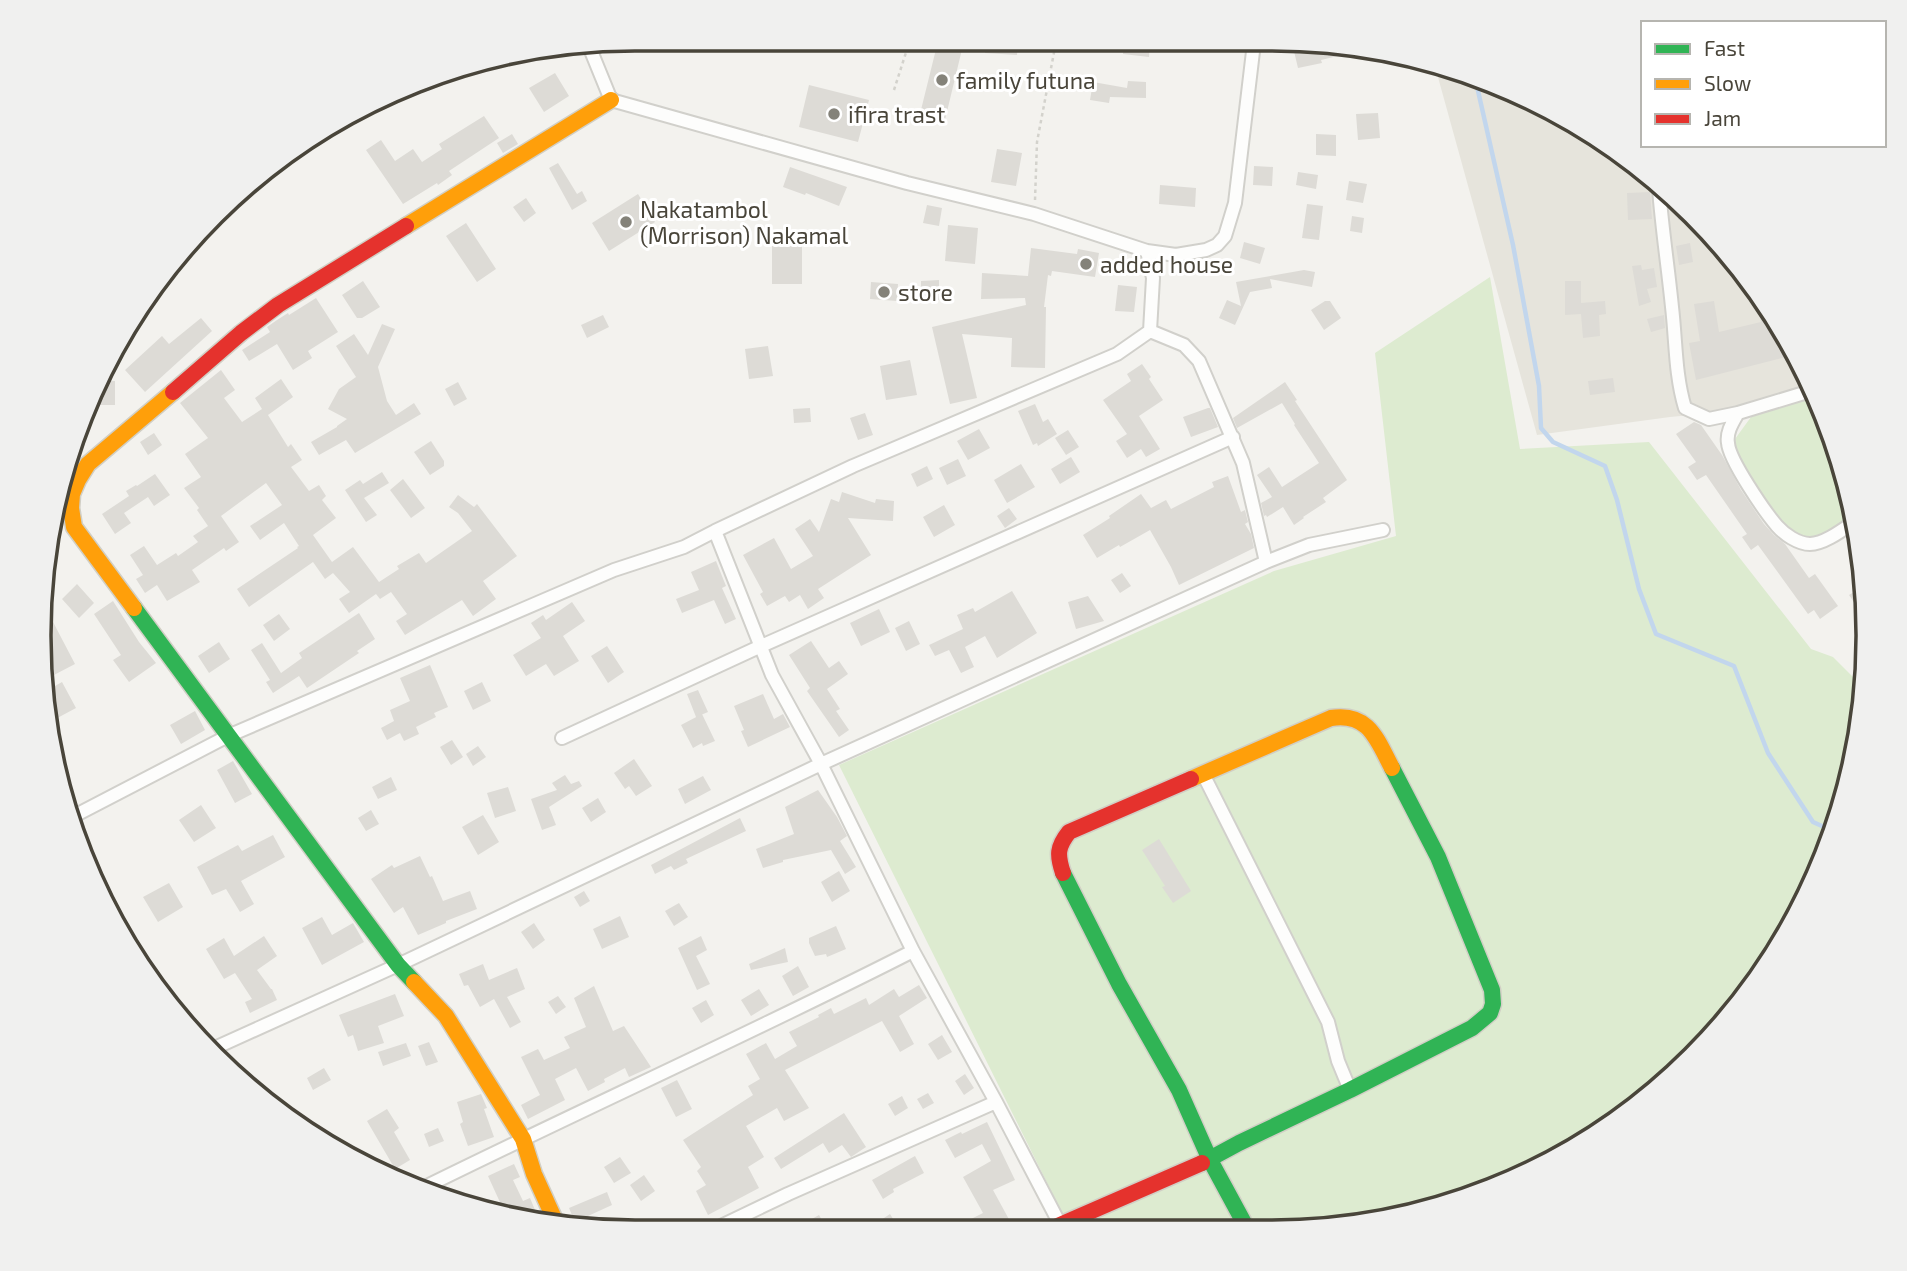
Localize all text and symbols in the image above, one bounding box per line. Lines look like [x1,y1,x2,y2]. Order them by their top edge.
legend [1641,21,1886,147]
text: Fast [1704,35,1745,60]
place label: family futuna [956,66,1096,94]
text: Slow [1704,70,1751,95]
marker: family futuna [934,72,950,88]
place label: ifira trast [848,100,946,128]
text: Jam [1704,105,1741,130]
marker: ifira trast [826,106,842,122]
place label: Nakatambol (Morrison) Nakamal [640,195,848,249]
marker: Nakatambol (Morrison) Nakamal [618,214,634,230]
place label: added house [1100,250,1233,278]
marker: added house [1078,256,1094,272]
place label: store [898,278,953,306]
marker: store [876,284,892,300]

